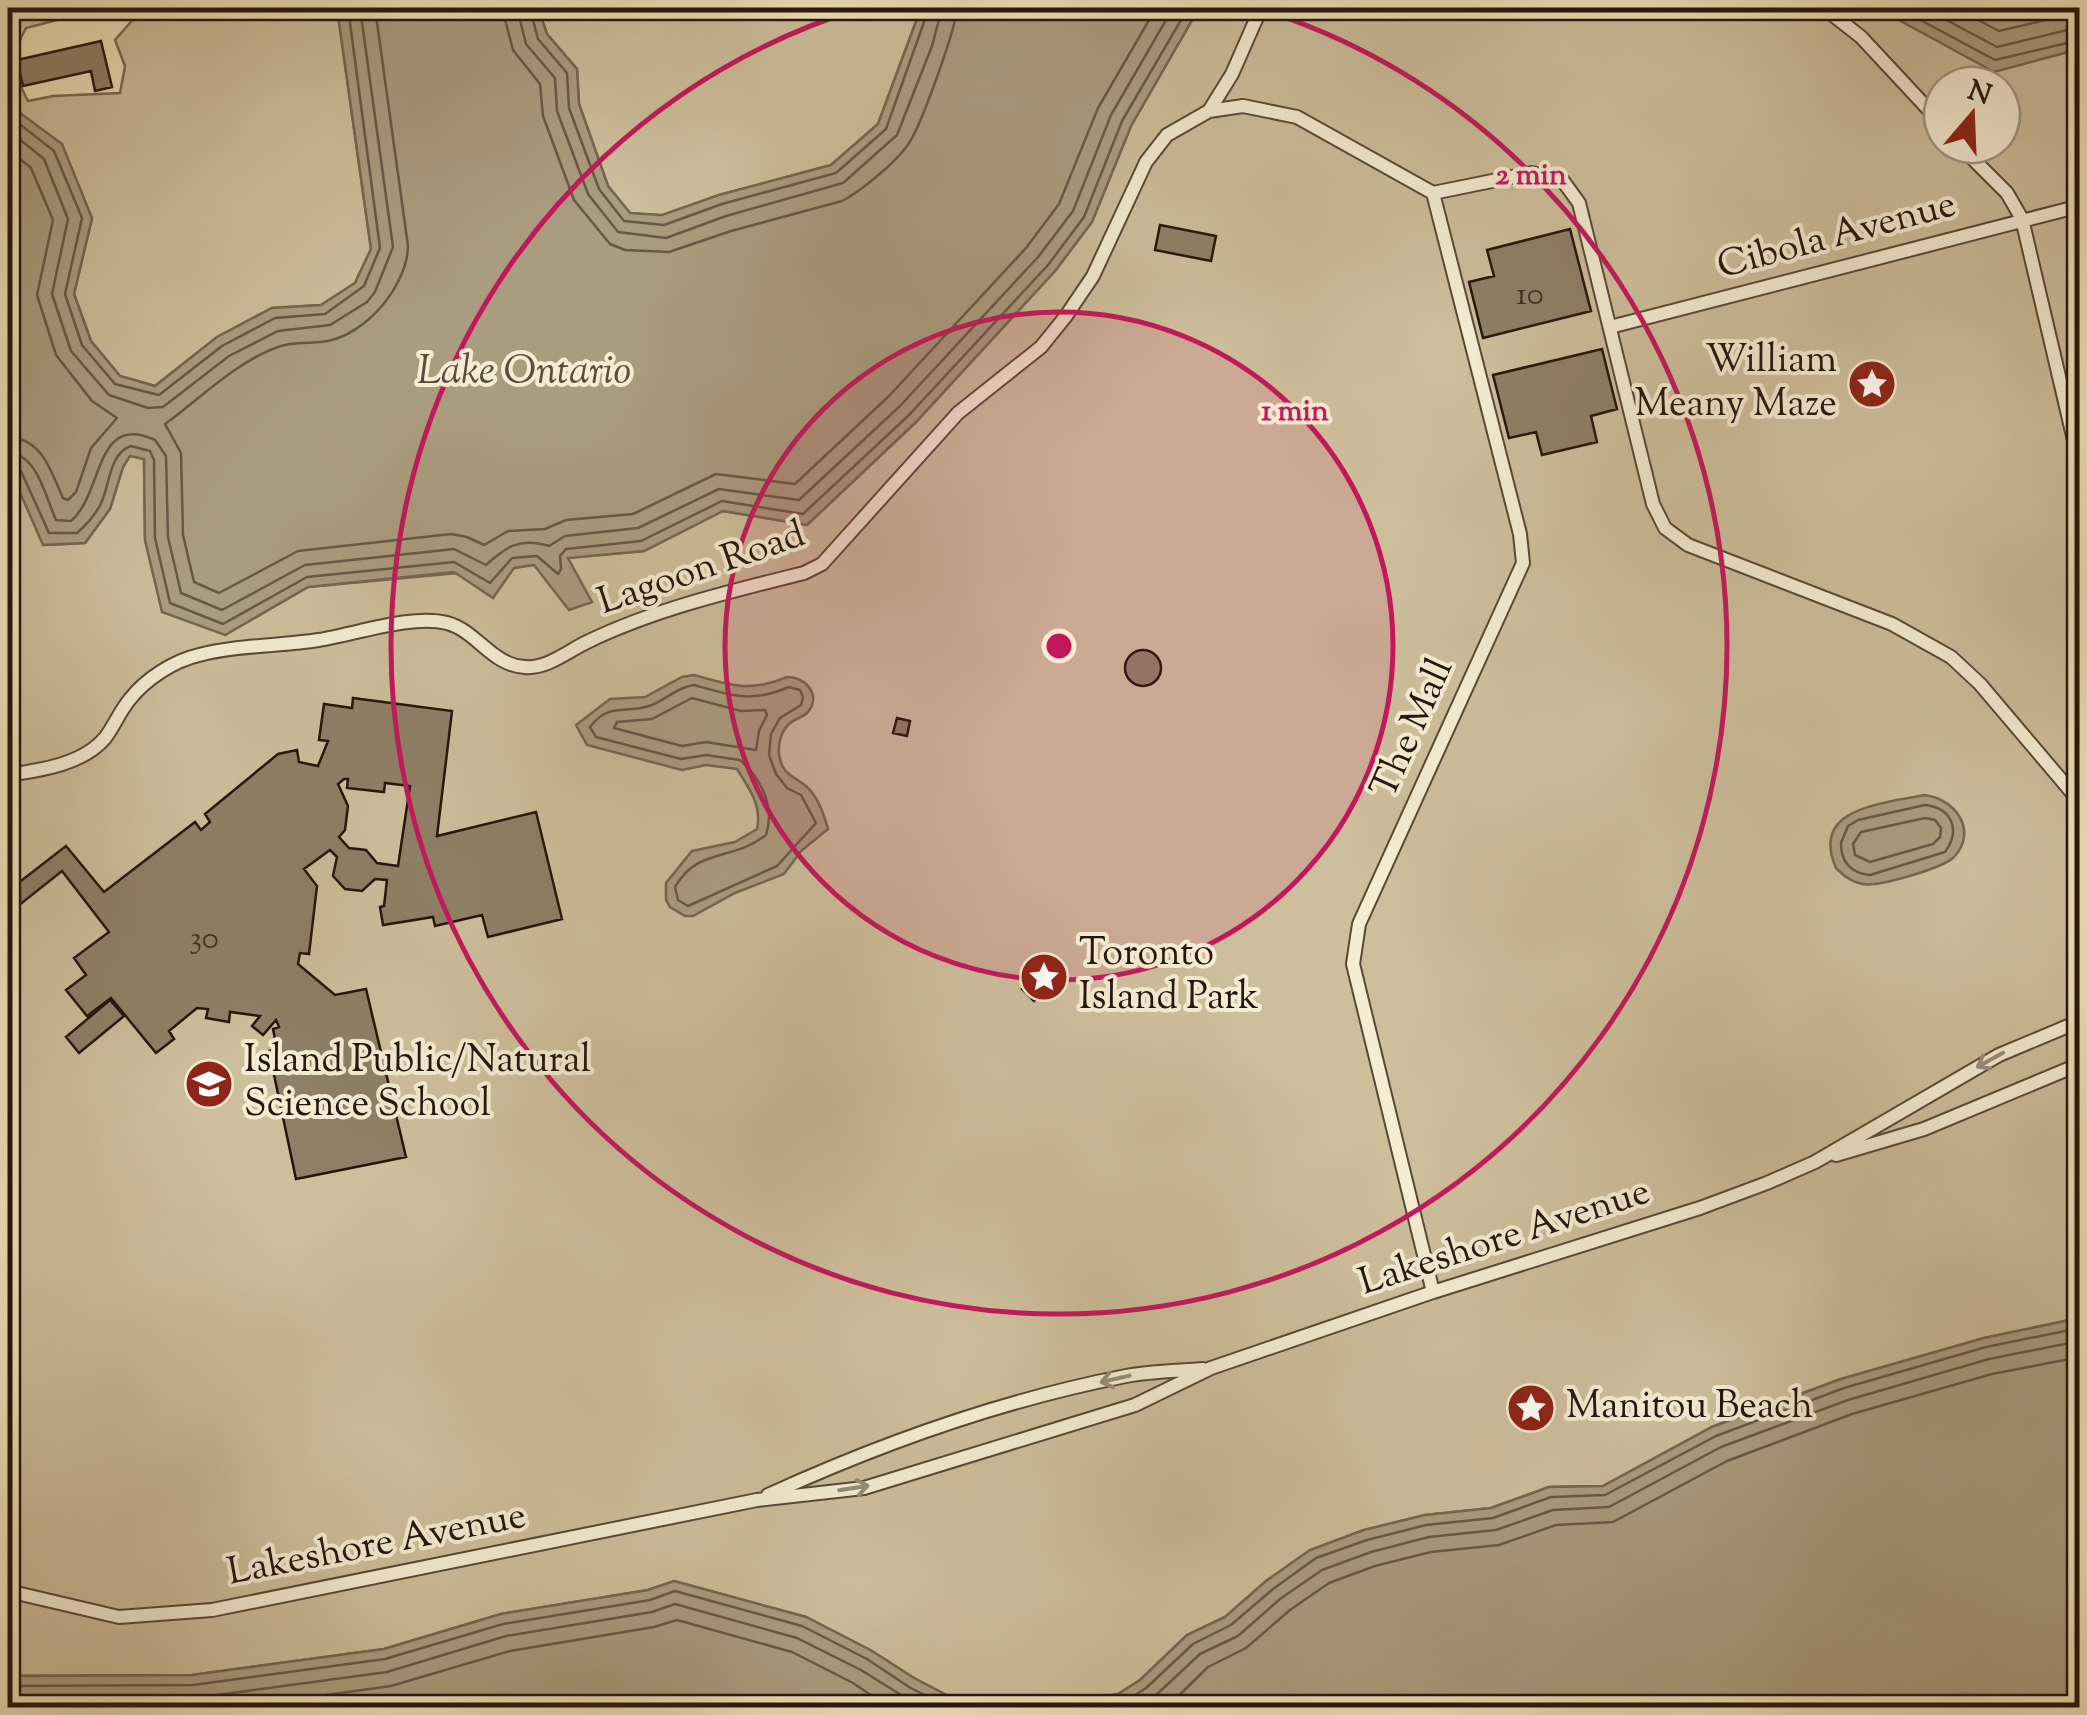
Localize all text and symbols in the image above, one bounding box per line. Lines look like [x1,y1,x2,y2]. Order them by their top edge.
north arrow [1922,65,2022,165]
text: N [1962,72,1996,117]
text: 2 min [1495,155,1567,198]
street label: Cibola Avenue [1712,179,1962,295]
house number: 10 [1516,273,1544,319]
place label: William Meany Maze [1635,335,1837,433]
water label: Lake Ontario [417,345,631,402]
place icon: William Meany Maze [1846,358,1898,410]
text: 1 min [1261,391,1329,434]
street label: Lagoon Road [591,509,813,631]
centre of rings [1041,628,1077,664]
street label: The Mall [1359,650,1469,808]
house number: 30 [189,917,219,963]
place label: Toronto Island Park [1079,928,1259,1026]
place icon: Toronto Island Park [1018,951,1070,1003]
place label: Island Public/Natural Science School [244,1035,591,1133]
one-way arrow [1976,1051,2006,1071]
school or university icon: Island Public/Natural Science School [183,1058,235,1110]
street label: Lakeshore Avenue [1353,1167,1657,1311]
one-way arrow [1100,1371,1132,1389]
place label: Manitou Beach [1566,1381,1813,1435]
place icon: Manitou Beach [1505,1382,1557,1434]
one-way arrow [837,1478,869,1497]
street label: Lakeshore Avenue [223,1491,531,1601]

